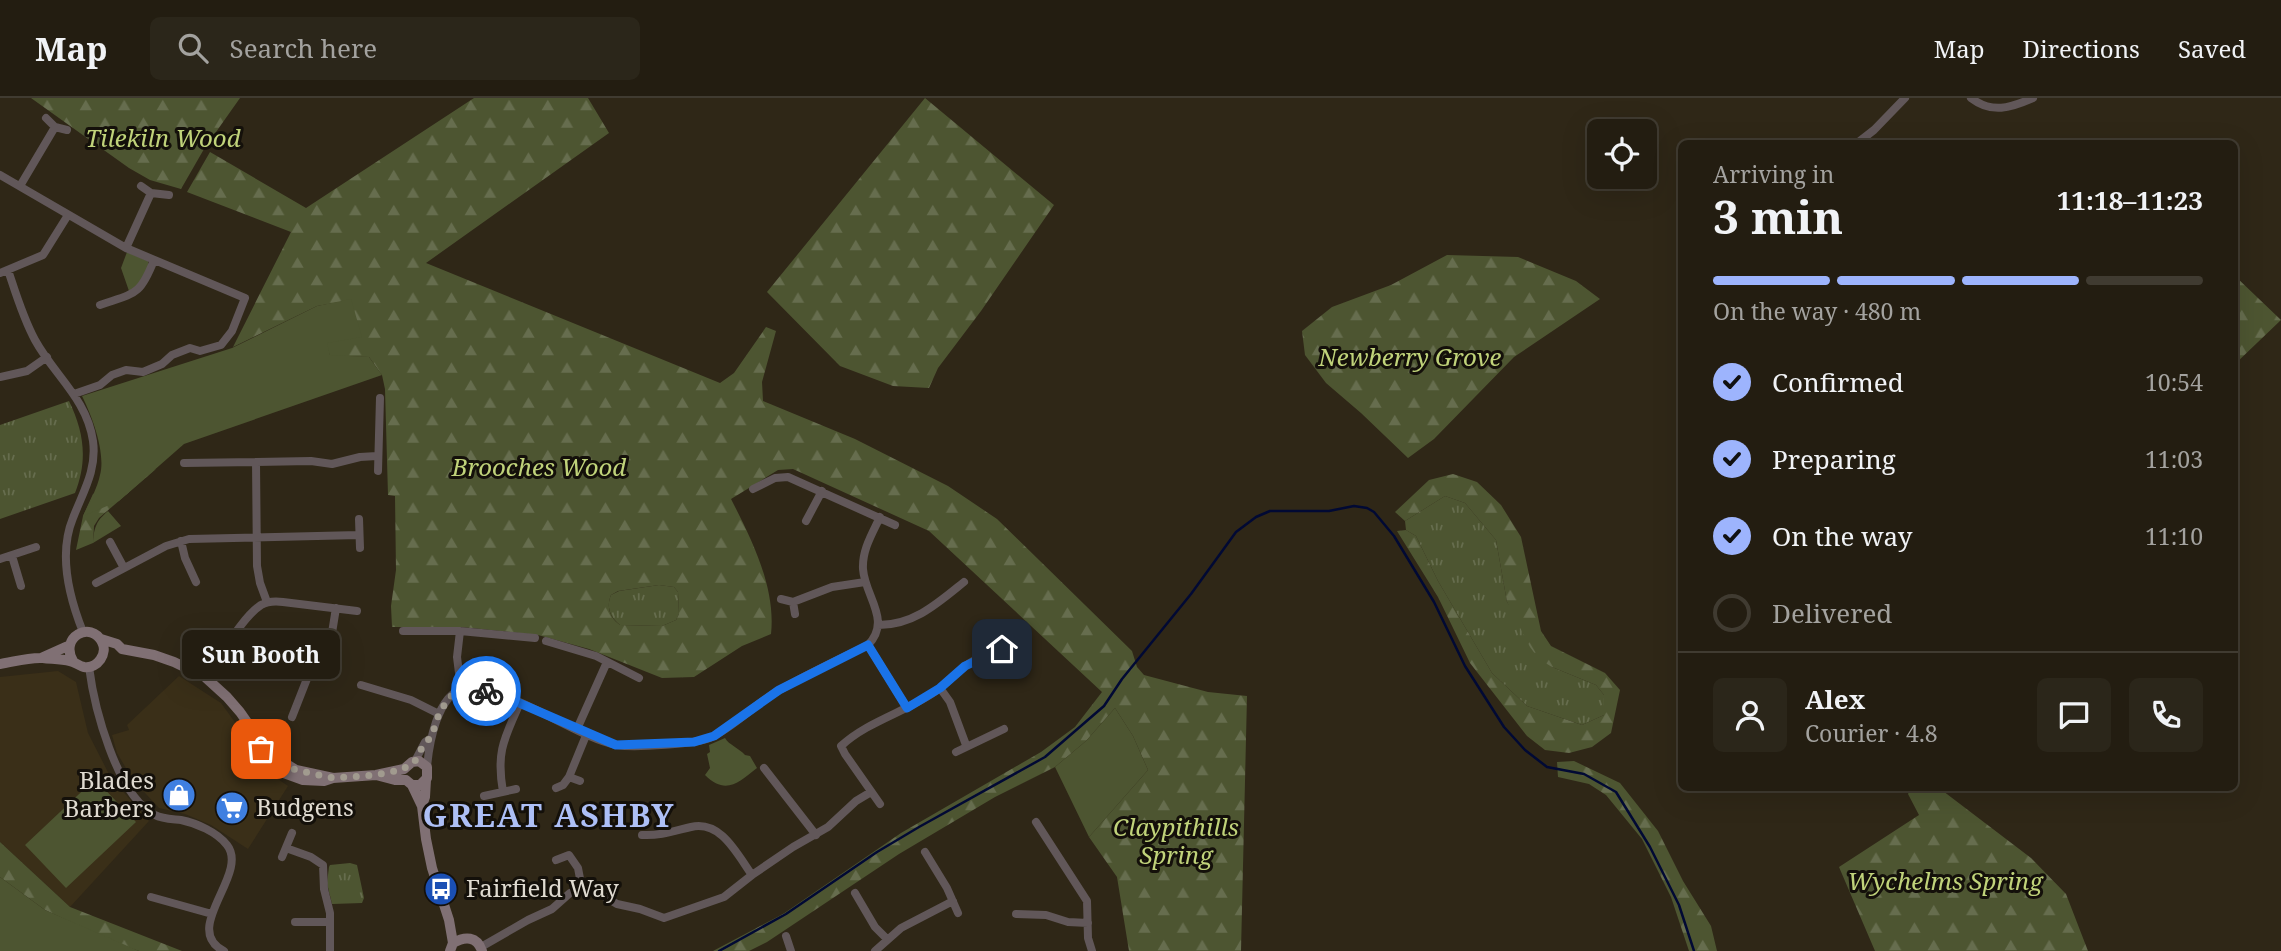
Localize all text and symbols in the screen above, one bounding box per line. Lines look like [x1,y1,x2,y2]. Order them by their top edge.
search box [150,17,640,80]
text: Map [35,26,108,71]
icon: search [174,29,212,67]
text: Search here [230,30,377,66]
text: Map [1934,32,1985,65]
text: Directions [2023,32,2140,65]
text: Saved [2178,32,2246,65]
map controls [1587,119,1657,189]
button: locate [1587,119,1657,189]
park label: Tilekiln Wood [85,121,241,154]
text: Arriving in [1713,158,1834,190]
text: 11:18–11:23 [2057,182,2203,218]
text: 3 min [1713,185,1843,247]
text: On the way · 480 m [1713,295,1921,327]
park label: Newberry Grove [1318,340,1502,373]
icon: check [1713,363,1751,401]
text: Confirmed [1772,364,1904,400]
text: 10:54 [2145,366,2203,398]
icon: check [1713,440,1751,478]
text: Preparing [1772,441,1896,477]
text: 11:03 [2145,443,2203,475]
park label: Brooches Wood [451,450,626,483]
icon: check [1713,517,1751,555]
text: On the way [1772,518,1912,554]
text: 11:10 [2145,520,2203,552]
text: Delivered [1772,595,1892,631]
pin [972,619,1032,679]
callout: Sun Booth [182,630,340,679]
icon: home [983,630,1021,668]
text: Sun Booth [202,638,320,670]
courier [451,656,521,726]
icon: bike [467,672,505,710]
button: person [1713,678,1787,752]
button: chat [2037,678,2111,752]
button: phone [2129,678,2203,752]
text: Alex [1805,681,1865,717]
text: Courier · 4.8 [1805,717,1938,749]
pin [231,719,291,779]
icon: bag [242,730,280,768]
place label: Blades Barbers [64,763,154,824]
shop icon: Blades Barbers [160,776,198,814]
supermarket icon: Budgens [213,789,251,827]
place label: Budgens [256,790,354,823]
district label: GREAT ASHBY [423,793,675,836]
park label: Claypithills Spring [1113,810,1239,871]
park label: Wychelms Spring [1848,864,2044,897]
bus stop icon: Fairfield Way [422,870,460,908]
place label: Fairfield Way [466,871,619,904]

